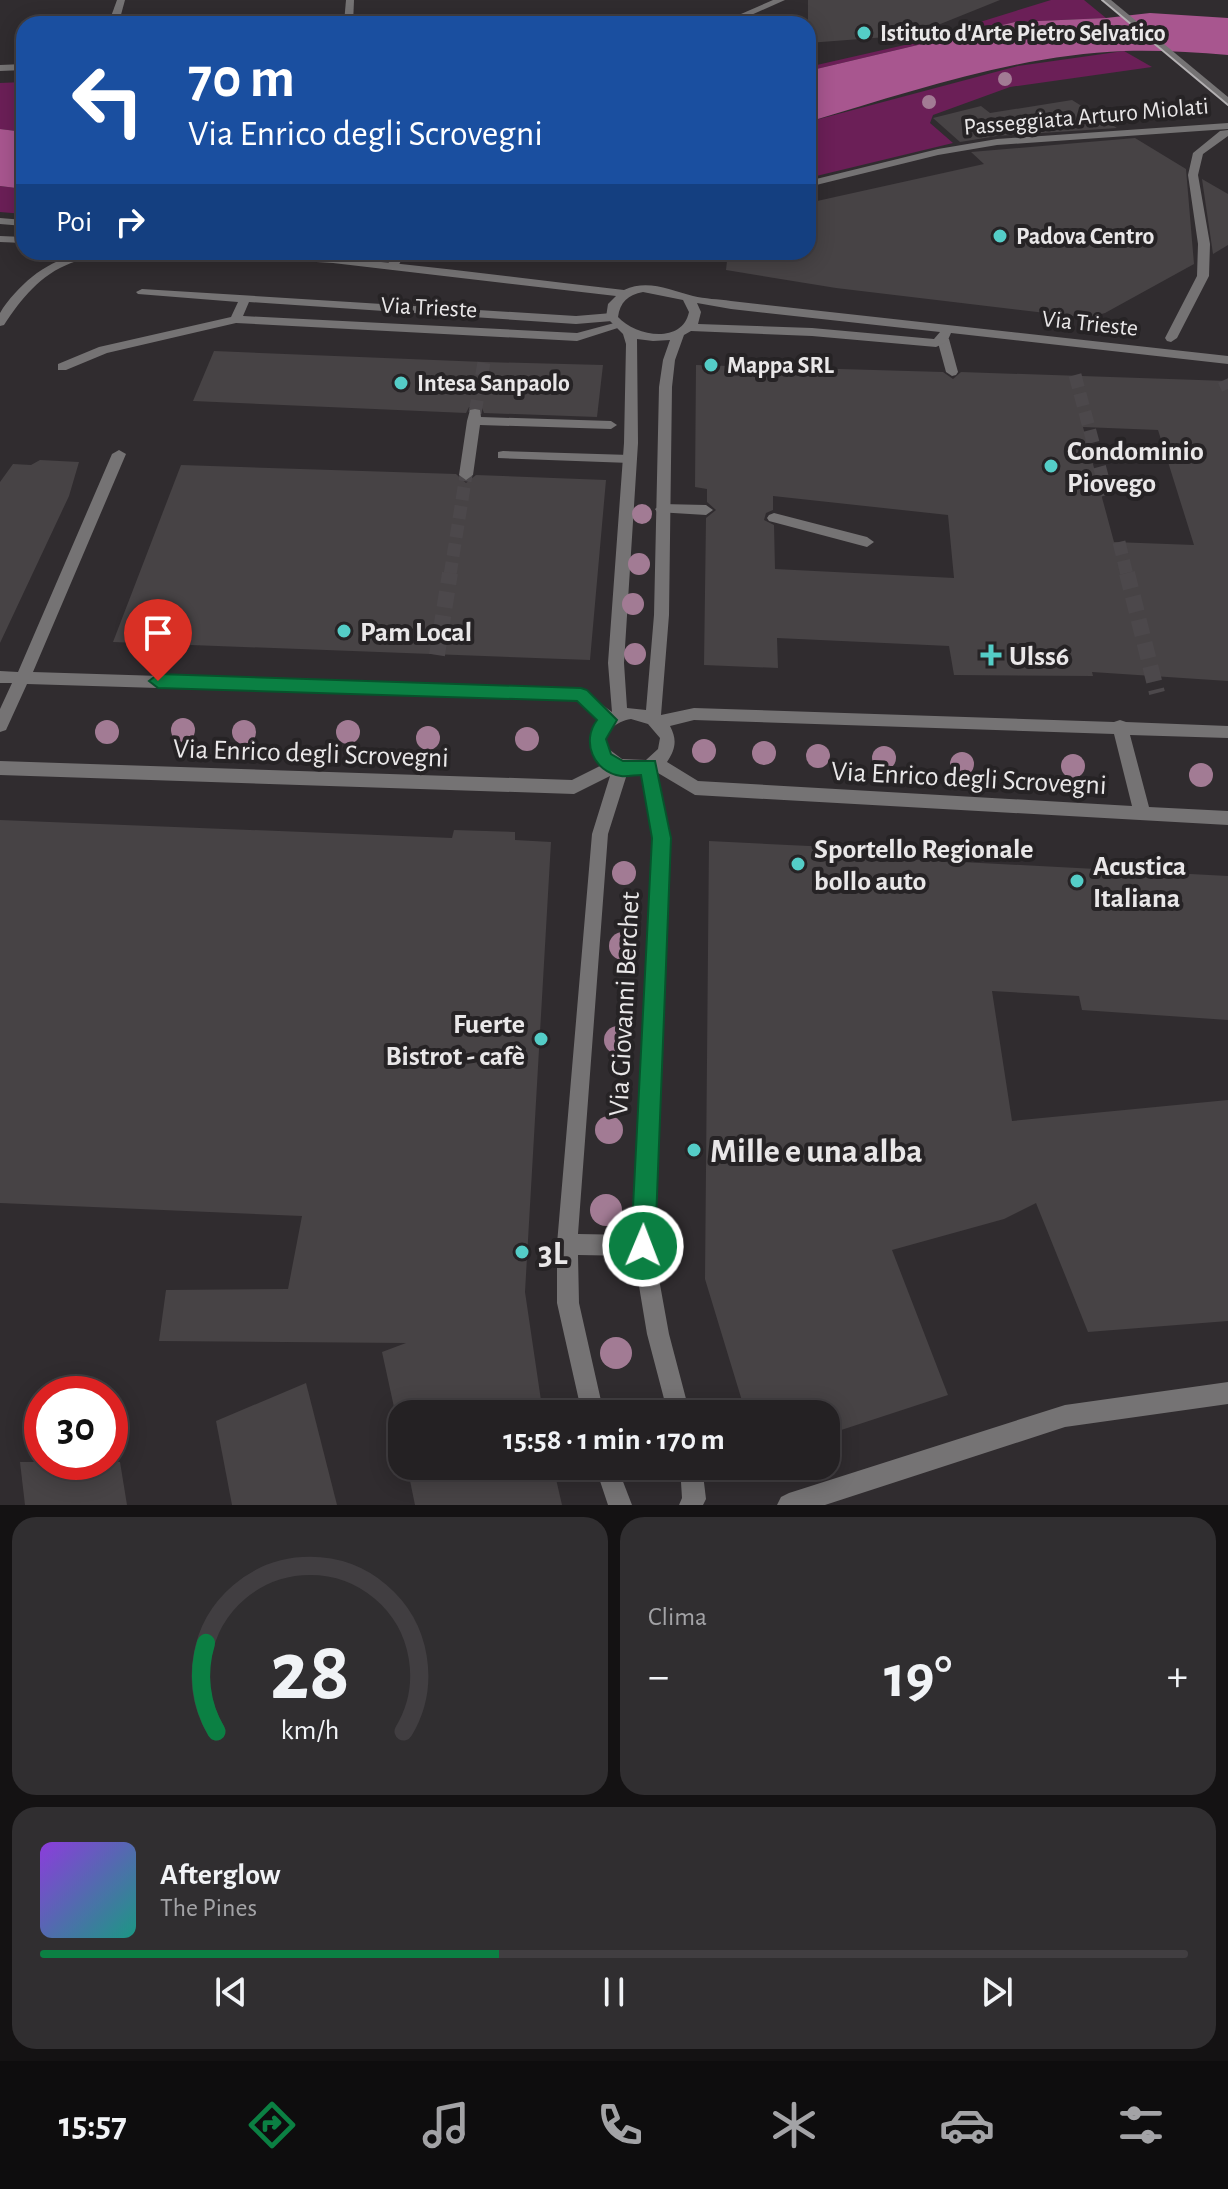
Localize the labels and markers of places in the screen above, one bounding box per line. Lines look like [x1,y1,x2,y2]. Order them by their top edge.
place label: Istituto d'Arte Pietro Selvatico [880,22,1166,46]
marker: Istituto d'Arte Pietro Selvatico [855,24,873,42]
place label: Padova Centro [1016,225,1155,249]
marker: Padova Centro [991,227,1009,245]
place label: Mappa SRL [727,354,835,378]
marker: Mappa SRL [702,356,720,374]
place label: Intesa Sanpaolo [417,372,570,396]
marker: Intesa Sanpaolo [392,374,410,392]
place label: Condominio Piovego [1067,438,1204,498]
marker: Condominio Piovego [1042,457,1060,475]
pin [124,599,192,681]
place label: Pam Local [360,619,472,647]
marker: Pam Local [335,622,353,640]
place label: Ulss6 [1009,643,1069,671]
marker: Ulss6 [980,644,1002,666]
place label: Sportello Regionale bollo auto [814,836,1034,896]
place label: Acustica Italiana [1093,853,1186,913]
marker: Sportello Regionale bollo auto [789,855,807,873]
marker: Acustica Italiana [1068,872,1086,890]
place label: Fuerte Bistrot - cafè [385,1011,525,1071]
marker: Fuerte Bistrot - cafè [532,1030,550,1048]
place label: Mille e una alba [710,1135,923,1169]
marker: Mille e una alba [685,1141,703,1159]
place label: 3L [538,1237,568,1271]
marker: 3L [513,1243,531,1261]

